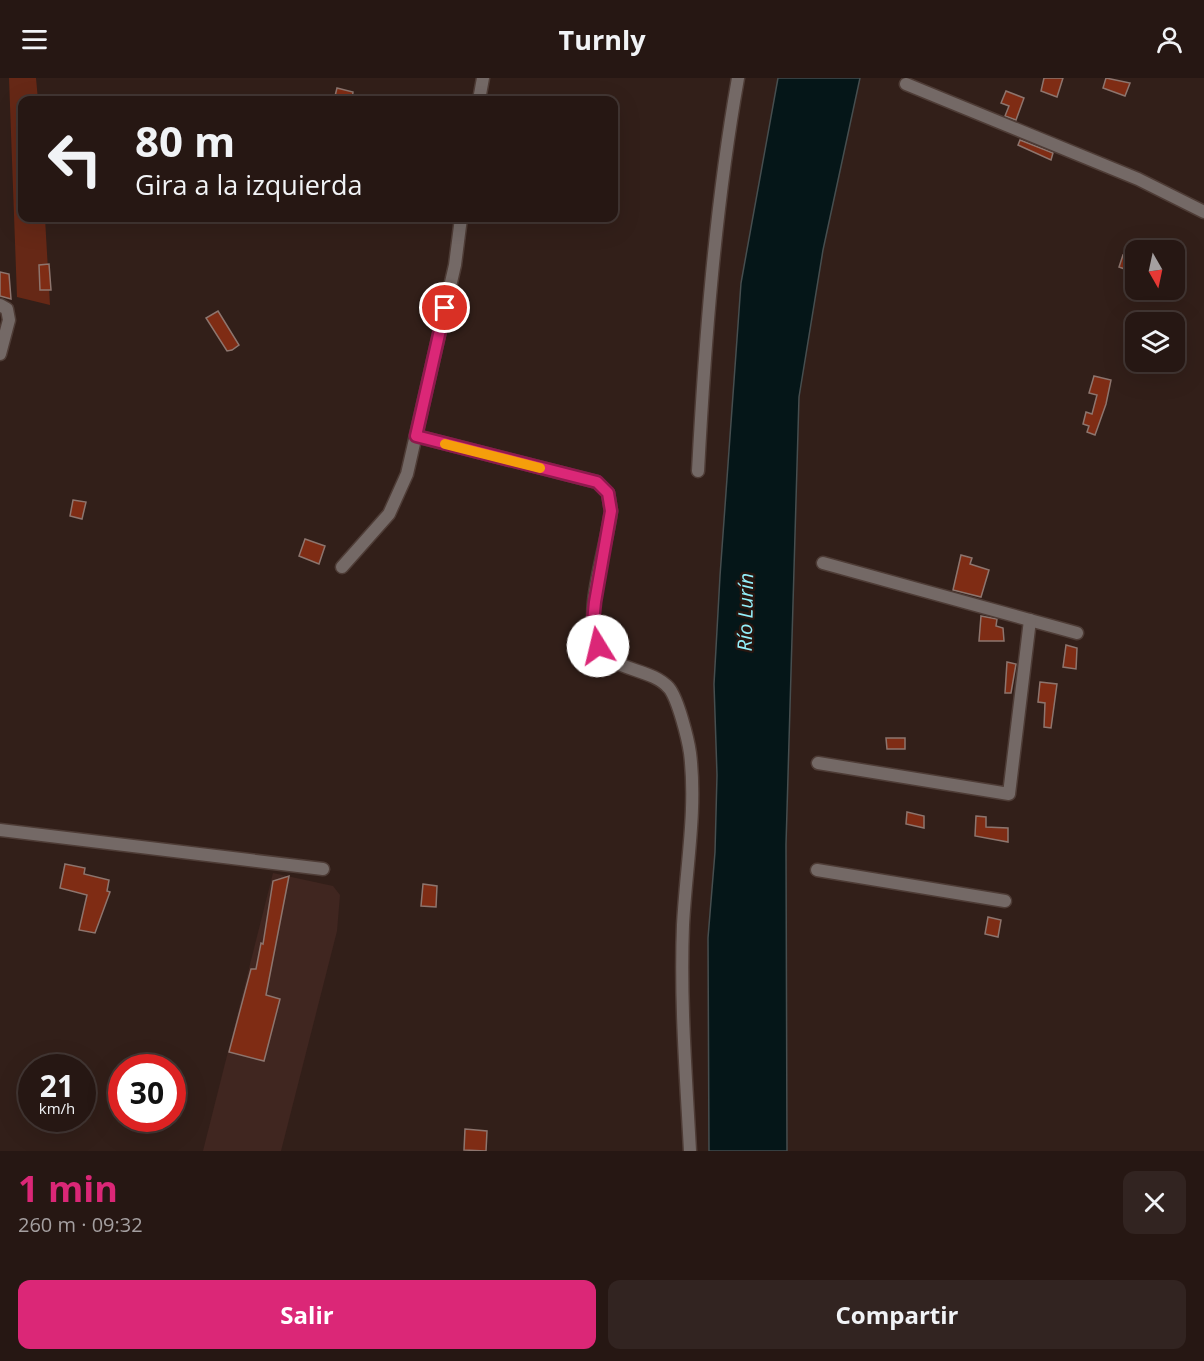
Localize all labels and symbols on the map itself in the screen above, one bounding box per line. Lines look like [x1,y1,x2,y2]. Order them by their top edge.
north arrow [1125,240,1185,300]
pin [419,282,470,333]
water label: Río Lurín [731,573,759,651]
position arrow [566,614,630,678]
speed limit sign: 30 [108,1054,186,1132]

